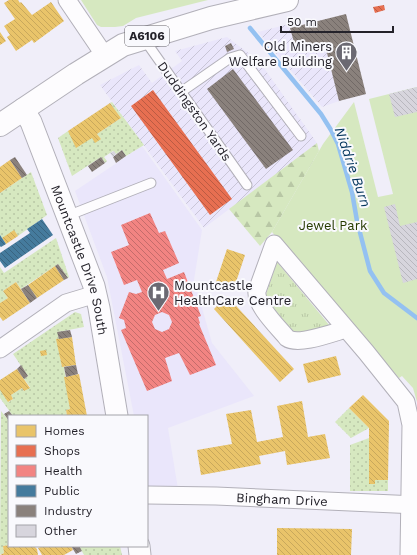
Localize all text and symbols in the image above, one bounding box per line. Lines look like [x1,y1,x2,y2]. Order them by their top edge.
scale bar [281,8,393,34]
text: 50 m [287,15,317,29]
road number: A6106 [125,26,169,46]
place label: Old Miners Welfare Building [229,39,332,69]
building icon: Old Miners Welfare Building [334,40,360,73]
street label: Duddingston Yards [155,59,235,164]
water label: Niddrie Burn [332,125,374,209]
street label: Mountcastle Drive South [48,183,110,336]
park label: Jewel Park [299,218,368,233]
place label: Mountcastle HealthCare Centre [174,278,291,308]
hospital icon: Mountcastle HealthCare Centre [146,279,172,312]
legend [8,415,148,547]
text: Homes [44,424,85,438]
text: Shops [44,444,80,458]
text: Health [44,464,82,478]
text: Public [44,484,80,498]
street label: Bingham Drive [236,490,328,509]
text: Industry [44,504,93,518]
text: Other [44,524,77,538]

